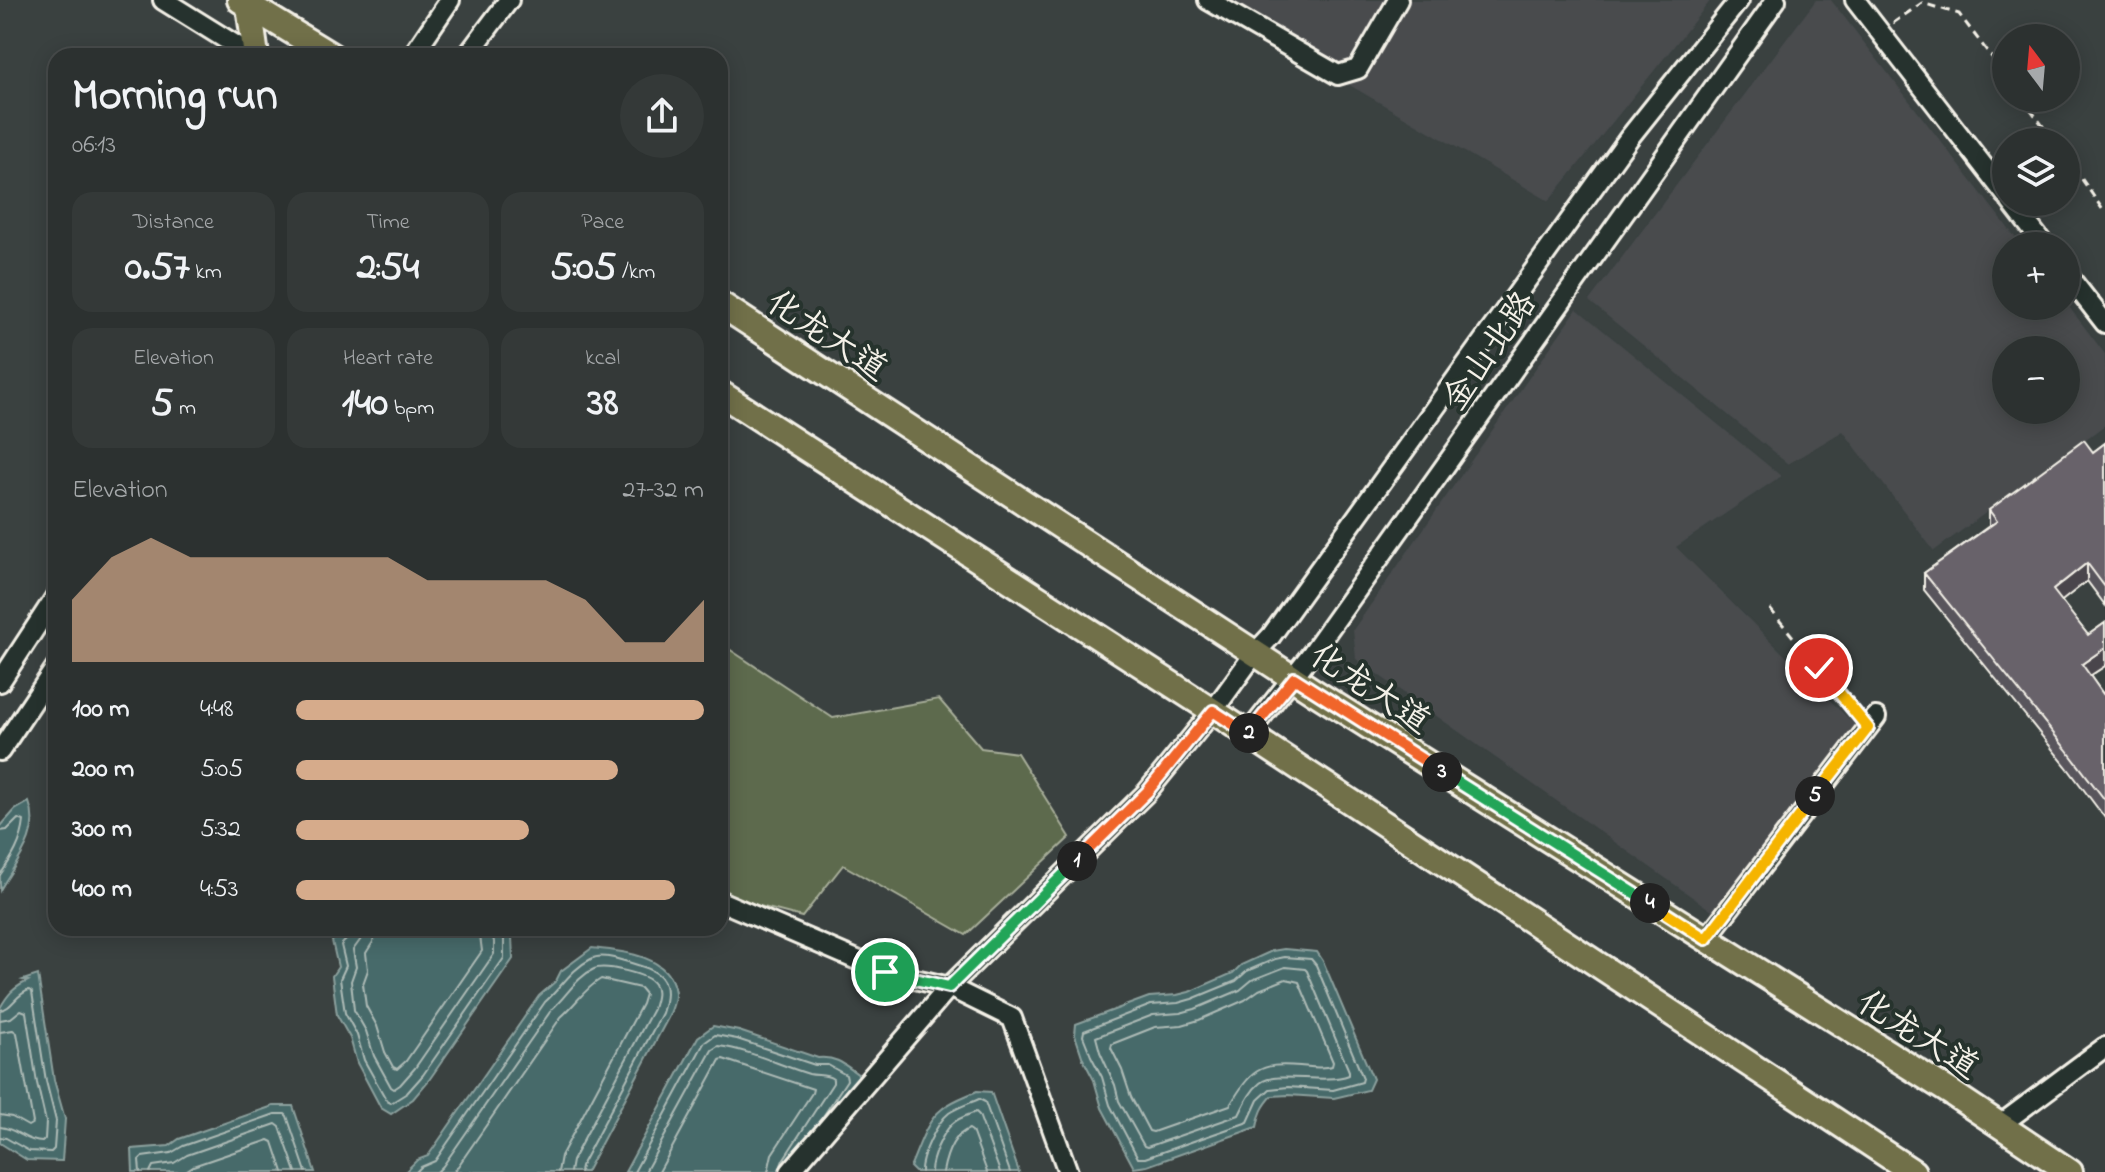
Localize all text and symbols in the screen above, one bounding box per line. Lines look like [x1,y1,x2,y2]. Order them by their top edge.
north arrow [1992,24,2080,112]
map controls [1992,24,2080,424]
text: Morning run [72,65,278,129]
button: share [620,74,704,158]
text: 06:13 [72,127,116,165]
button: layers [1992,128,2080,216]
text: Distance [133,207,214,239]
text: Time [366,207,410,239]
text: Pace [581,207,624,239]
button: + [1992,232,2080,320]
text: 0.57 [125,239,190,298]
text: 2:54 [357,239,419,298]
text: 5:05 [550,239,616,298]
text: km [190,257,222,289]
text: /km [616,257,655,289]
street label: 化龙大道 [755,279,896,395]
street label: 金山北路 [1432,282,1551,422]
button: − [1992,336,2080,424]
text: Elevation [133,343,214,375]
text: Heart rate [343,343,433,375]
text: kcal [585,343,620,375]
text: 5 [151,375,173,434]
text: 140 [342,375,388,434]
text: 38 [587,375,618,434]
text: m [173,393,196,425]
text: bpm [388,393,434,425]
text: Elevation [72,472,168,510]
text: 27–32 m [623,472,704,510]
street label: 化龙大道 [1298,632,1439,748]
pin [1785,634,1853,702]
icon: check [1797,646,1841,690]
text: 100 m [72,691,129,729]
text: 4:48 [200,691,233,729]
pin: 2 [1229,713,1269,753]
text: 2 [1244,717,1254,749]
text: 200 m [72,751,134,789]
text: 5:05 [200,751,243,789]
pin: 3 [1422,752,1462,792]
text: 3 [1437,756,1447,788]
pin: 5 [1795,776,1835,816]
text: 5 [1809,780,1821,812]
text: 300 m [72,811,132,849]
text: 5:32 [200,811,241,849]
pin: 1 [1057,841,1097,881]
text: 1 [1074,845,1081,877]
text: 400 m [72,871,132,909]
text: 4:53 [200,871,239,909]
pin: 4 [1630,883,1670,923]
text: 4 [1645,887,1655,919]
pin [851,938,919,1006]
icon: arrive [863,950,907,994]
street label: 化龙大道 [1846,979,1988,1094]

